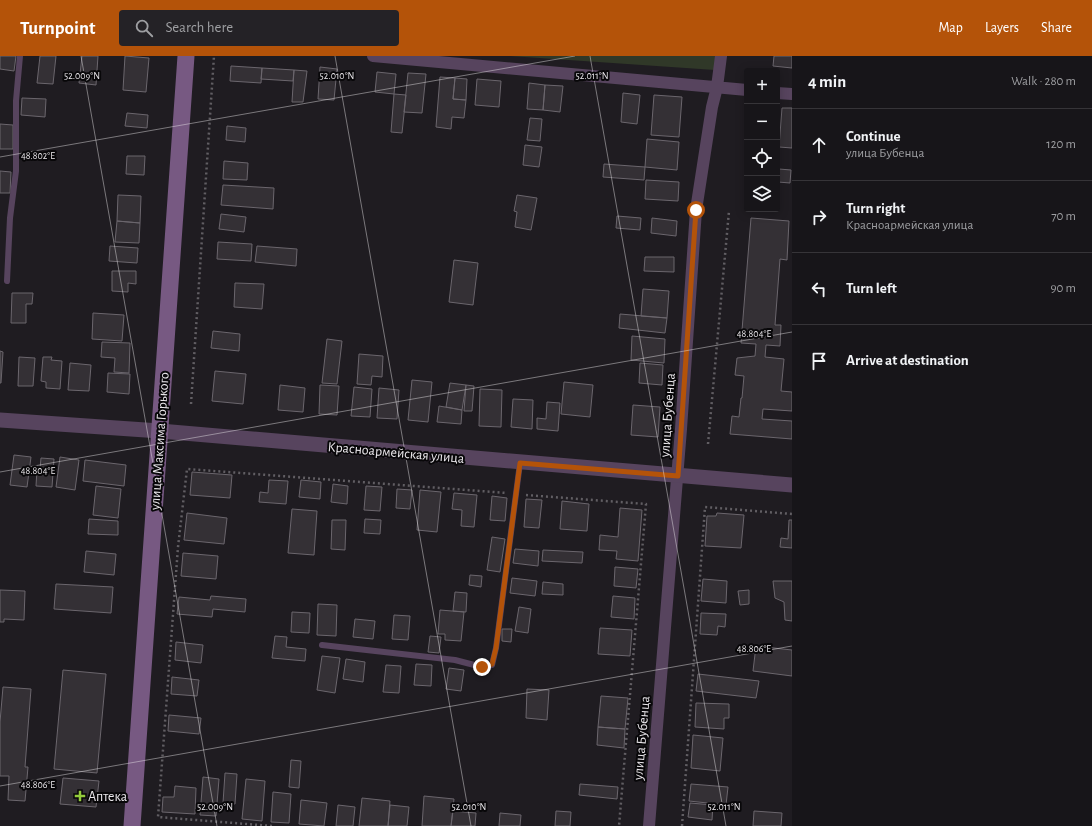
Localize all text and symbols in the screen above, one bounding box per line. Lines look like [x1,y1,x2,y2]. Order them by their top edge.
search box [119,10,399,46]
icon: search [133,17,155,39]
text: Turnpoint [20,19,95,38]
text: Search here [165,20,233,35]
text: Map [938,21,963,35]
text: Layers [985,21,1019,35]
text: Share [1041,21,1072,35]
map controls [744,68,780,212]
button: + [744,68,780,104]
text: 52.009°N [64,71,100,81]
text: 52.010°N [320,71,354,81]
text: 52.011°N [576,71,608,81]
text: 4 min [808,73,846,90]
text: Walk · 280 m [1011,75,1076,88]
button: − [744,104,780,140]
text: Continue [846,129,901,144]
icon: ahead [808,134,830,156]
text: 120 m [1046,138,1076,151]
button: locate [744,140,780,176]
text: улица Бубенца [846,147,924,160]
text: 48.802°E [21,151,55,161]
button: layers [744,176,780,212]
route start [687,201,705,219]
text: Turn right [846,201,905,216]
icon: right [808,206,830,228]
text: 70 m [1051,210,1076,223]
text: Красноармейская улица [846,219,973,232]
icon: left [808,278,830,300]
text: Turn left [846,281,897,296]
text: 90 m [1050,282,1076,295]
text: 48.804°E [737,329,771,339]
icon: arrive [808,350,830,372]
text: Arrive at destination [846,353,969,368]
street label: улица Максима Горького [148,372,172,511]
street label: улица Бубенца [658,372,678,459]
street label: Красноармейская улица [327,440,465,466]
text: 48.804°E [21,466,55,476]
text: 48.806°E [737,644,771,654]
route end [473,658,491,676]
street label: улица Бубенца [631,695,653,782]
text: 48.806°E [21,780,55,790]
place label: Аптека [88,790,128,804]
marker: Аптека [75,791,85,801]
text: 52.009°N [197,802,233,812]
text: 52.010°N [452,802,486,812]
text: 52.011°N [708,802,740,812]

